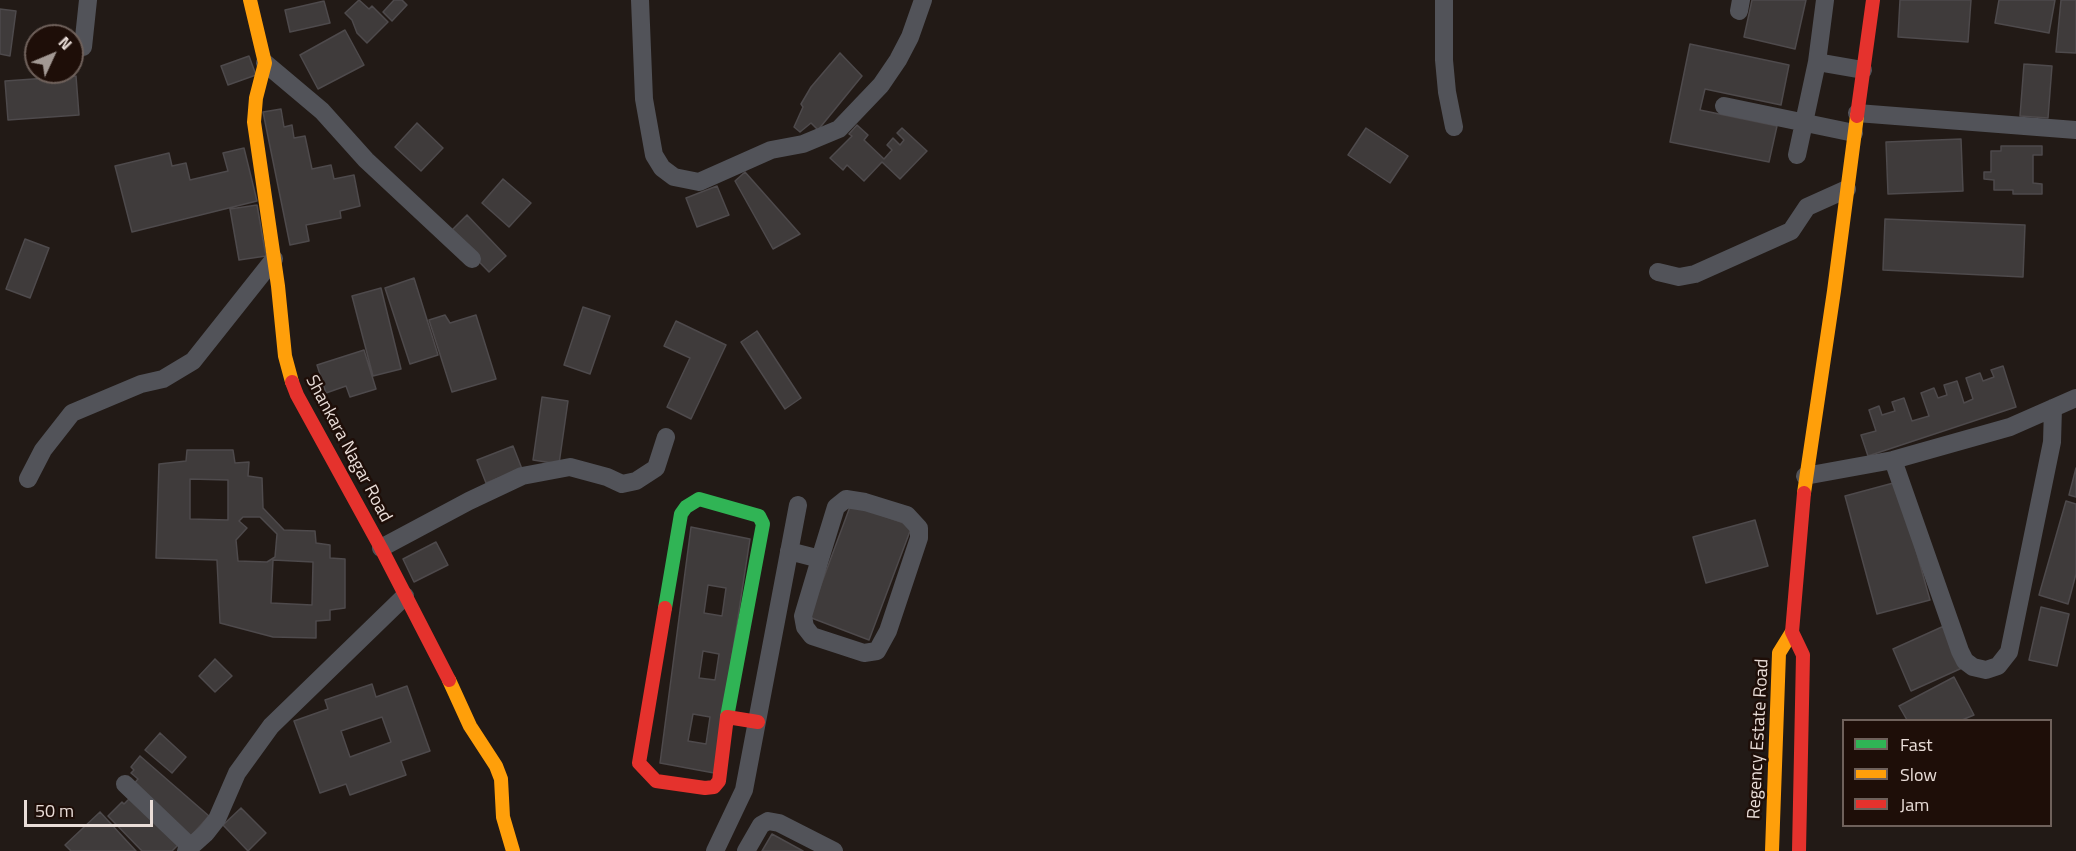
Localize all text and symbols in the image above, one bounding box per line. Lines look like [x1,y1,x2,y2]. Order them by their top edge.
north arrow [24,24,84,84]
text: N [53,31,78,55]
street label: Shankara Nagar Road [300,372,396,526]
street label: Regency Estate Road [1744,658,1774,820]
legend [1842,719,2052,827]
text: Fast [1900,731,1933,758]
text: Slow [1900,761,1937,788]
scale bar [27,788,156,826]
text: Jam [1900,791,1929,818]
text: 50 m [35,797,74,824]

